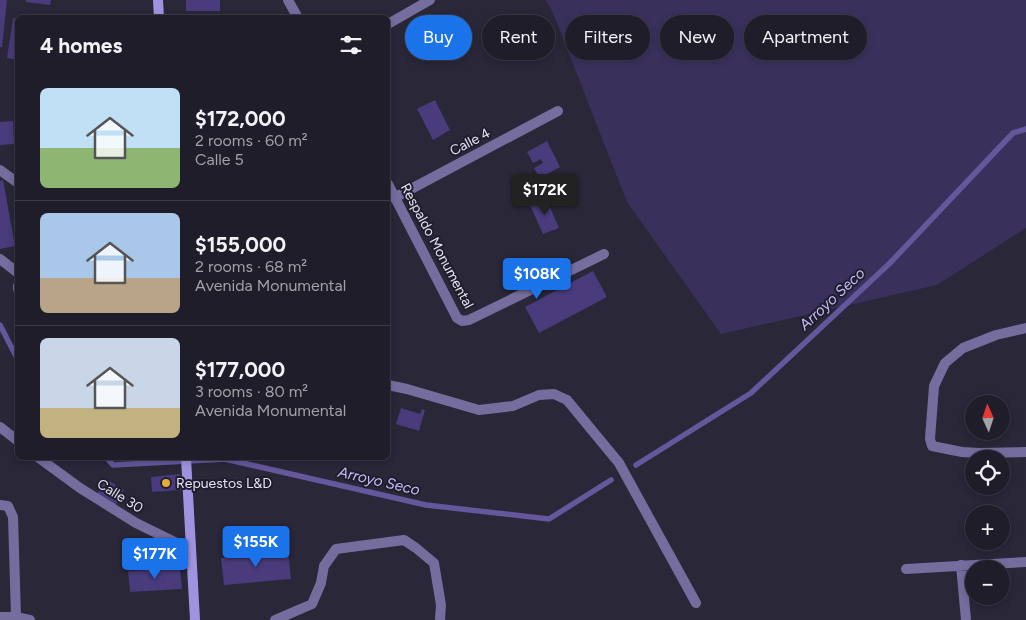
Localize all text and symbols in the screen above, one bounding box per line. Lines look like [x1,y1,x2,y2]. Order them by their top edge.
chip: Buy [405,15,472,60]
chip: Rent [482,15,555,60]
chip: Filters [565,15,650,60]
chip: New [660,15,734,60]
chip: Apartment [744,15,867,60]
icon: filters [337,31,365,59]
text: 4 homes [40,33,122,58]
text: $172,000 [195,106,286,131]
icon: home [80,108,140,168]
street label: Calle 4 [447,124,493,160]
text: 2 rooms · 60 m² [195,131,308,150]
text: Calle 5 [195,150,244,169]
pin: $172K [510,174,580,216]
street label: Respaldo Monumental [397,180,477,312]
text: $172K [523,180,567,199]
text: $155,000 [195,232,286,257]
icon: home [80,233,140,293]
text: 2 rooms · 68 m² [195,257,307,276]
pin: $108K [502,258,572,300]
text: $108K [514,264,560,283]
water label: Arroyo Seco [795,264,869,335]
text: Avenida Monumental [195,276,346,295]
text: $177,000 [195,357,285,382]
icon: home [80,358,140,418]
text: 3 rooms · 80 m² [195,382,308,401]
north arrow [965,395,1010,440]
map controls [965,395,1010,605]
text: Avenida Monumental [195,401,346,420]
button: locate [965,450,1010,495]
water label: Arroyo Seco [335,463,422,499]
street label: Calle 30 [94,475,146,517]
place label: Repuestos L&D [176,475,272,492]
marker: Repuestos L&D [160,477,172,489]
button: + [965,505,1010,550]
pin: $155K [221,526,291,568]
text: $155K [234,532,278,551]
pin: $177K [120,538,190,580]
text: $177K [133,544,177,563]
button: − [965,560,1010,605]

